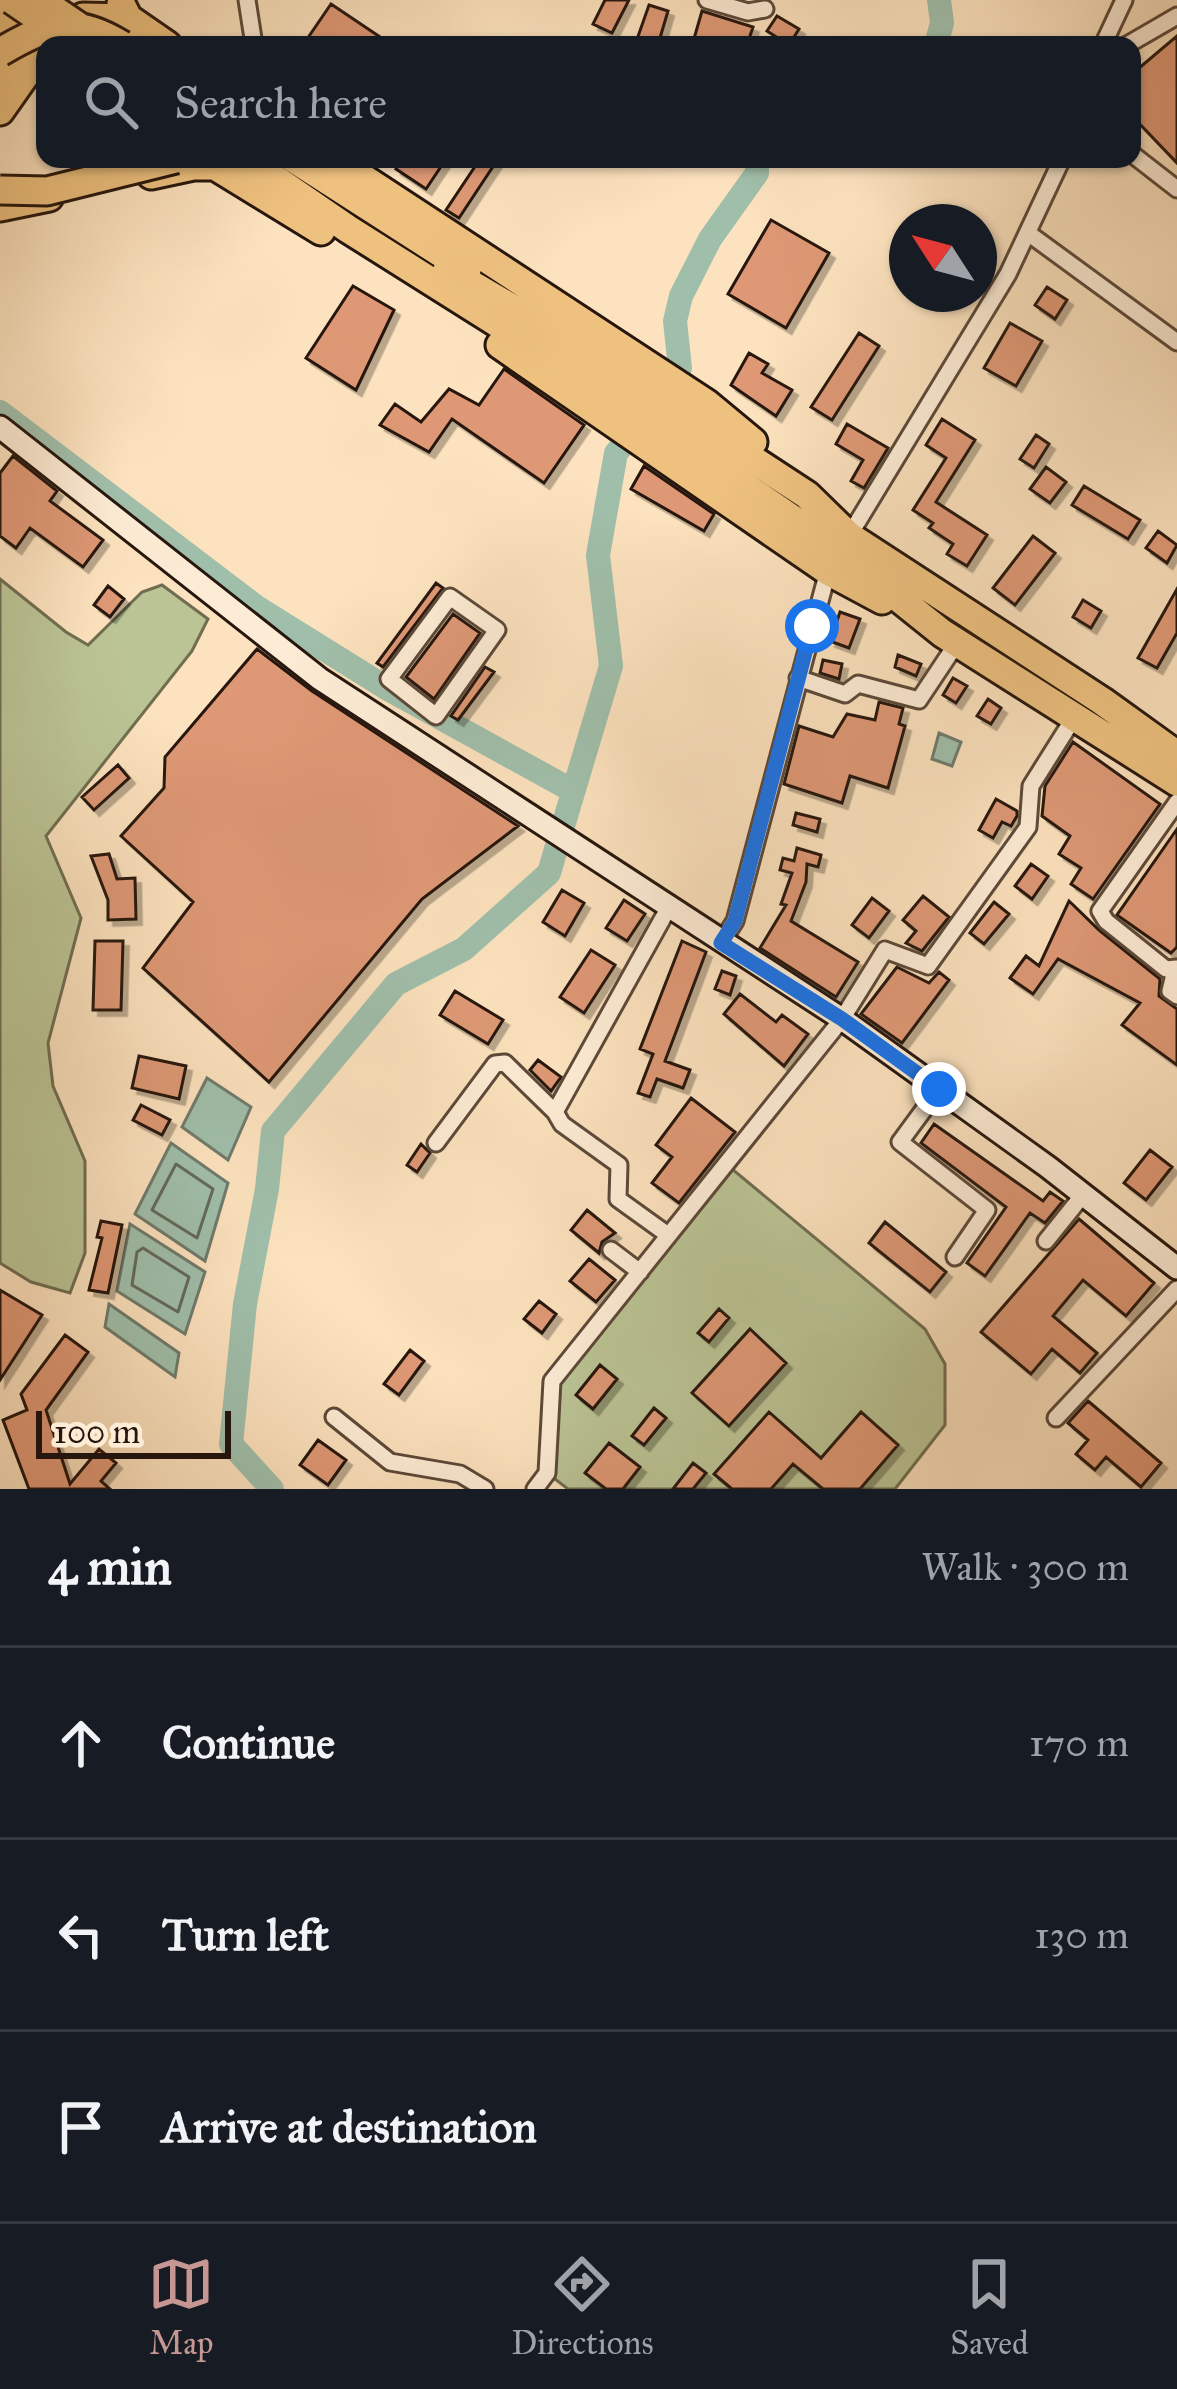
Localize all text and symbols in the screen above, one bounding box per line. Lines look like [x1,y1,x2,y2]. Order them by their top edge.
search box [36,36,1141,168]
icon: search [78,69,144,135]
text: Search here [174,75,387,130]
north arrow [889,204,997,312]
route start [785,599,839,653]
route end [912,1062,966,1116]
scale bar [36,1405,231,1458]
text: 100 m [54,1412,140,1452]
text: 4 min [48,1536,172,1598]
text: Walk · 300 m [921,1543,1129,1591]
icon: ahead [48,1710,114,1776]
text: Continue [162,1715,335,1770]
text: 170 m [1029,1719,1129,1767]
icon: left [48,1902,114,1968]
text: Turn left [162,1907,329,1962]
text: 130 m [1034,1911,1129,1959]
icon: arrive [48,2094,114,2160]
text: Arrive at destination [162,2099,537,2154]
tab: Map [148,2251,214,2363]
tab: Directions [511,2251,653,2363]
tab: Saved [950,2251,1029,2363]

